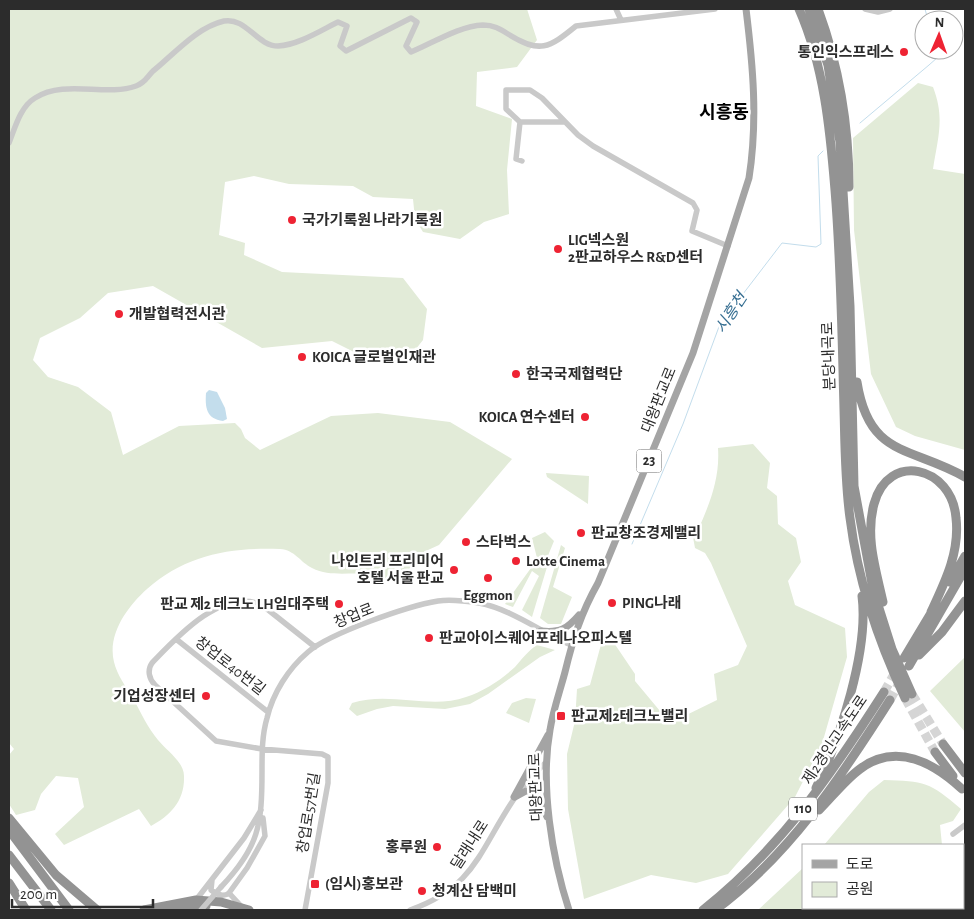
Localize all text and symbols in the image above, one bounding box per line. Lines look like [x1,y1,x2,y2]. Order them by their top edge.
north arrow [914,10,964,60]
text: N [934,16,945,30]
place label: 통인익스프레스 [797,44,894,60]
marker: 통인익스프레스 [898,46,910,58]
district label: 시흥동 [699,103,749,122]
place label: 국가기록원 나라기록원 [302,212,442,228]
marker: 국가기록원 나라기록원 [286,214,298,226]
place label: LIG넥스원 2판교하우스 R&D센터 [568,232,703,265]
marker: LIG넥스원 2판교하우스 R&D센터 [552,243,564,255]
water label: 시흥천 [711,288,751,336]
place label: 개발협력전시관 [129,306,226,322]
marker: 개발협력전시관 [113,308,125,320]
street label: 분당내곡로 [819,321,838,391]
place label: KOICA 글로벌인재관 [312,349,436,365]
marker: KOICA 글로벌인재관 [296,351,308,363]
street label: 대왕판교로 [638,365,679,435]
place label: 한국국제협력단 [526,366,623,382]
marker: 한국국제협력단 [510,368,522,380]
place label: KOICA 연수센터 [479,409,575,425]
marker: KOICA 연수센터 [579,411,591,423]
road number: 23 [636,450,662,472]
place label: 판교창조경제밸리 [591,525,701,541]
marker: 판교창조경제밸리 [575,527,587,539]
place label: 스타벅스 [476,534,531,550]
marker: 스타벅스 [460,536,472,548]
place label: 나인트리 프리미어 호텔 서울 판교 [331,553,444,586]
place label: Lotte Cinema [526,554,605,569]
marker: Lotte Cinema [510,555,522,567]
marker: 나인트리 프리미어 호텔 서울 판교 [448,564,460,576]
marker: Eggmon [482,572,494,584]
place label: Eggmon [463,588,513,603]
place label: PING나래 [622,595,682,611]
place label: 판교 제2 테크노 LH임대주택 [160,596,329,612]
marker: PING나래 [606,597,618,609]
marker: 판교 제2 테크노 LH임대주택 [333,598,345,610]
street label: 창업로 [332,600,376,631]
place label: 판교아이스퀘어포레나오피스텔 [439,630,632,646]
marker: 판교아이스퀘어포레나오피스텔 [423,632,435,644]
street label: 창업로40번길 [192,633,268,698]
place label: 기업성장센터 [113,688,196,704]
marker: 기업성장센터 [200,690,212,702]
street label: 제2경인고속도로 [799,692,870,787]
place label: 판교제2테크노밸리 [571,708,688,724]
marker: 판교제2테크노밸리 [555,710,567,722]
street label: 대왕판교로 [526,752,545,822]
street label: 창업로57번길 [294,771,323,854]
road number: 110 [789,798,817,821]
street label: 달래내로 [448,817,491,872]
place label: 홍루원 [386,839,427,855]
marker: 홍루원 [431,841,443,853]
legend [802,844,964,909]
text: 도로 [846,857,874,872]
scale bar [12,876,154,908]
place label: (임시)홍보관 [325,876,403,892]
marker: (임시)홍보관 [309,878,321,890]
text: 공원 [846,881,874,897]
place label: 청계산 담백미 [432,883,517,899]
marker: 청계산 담백미 [416,885,428,897]
text: 200 m [20,887,57,902]

